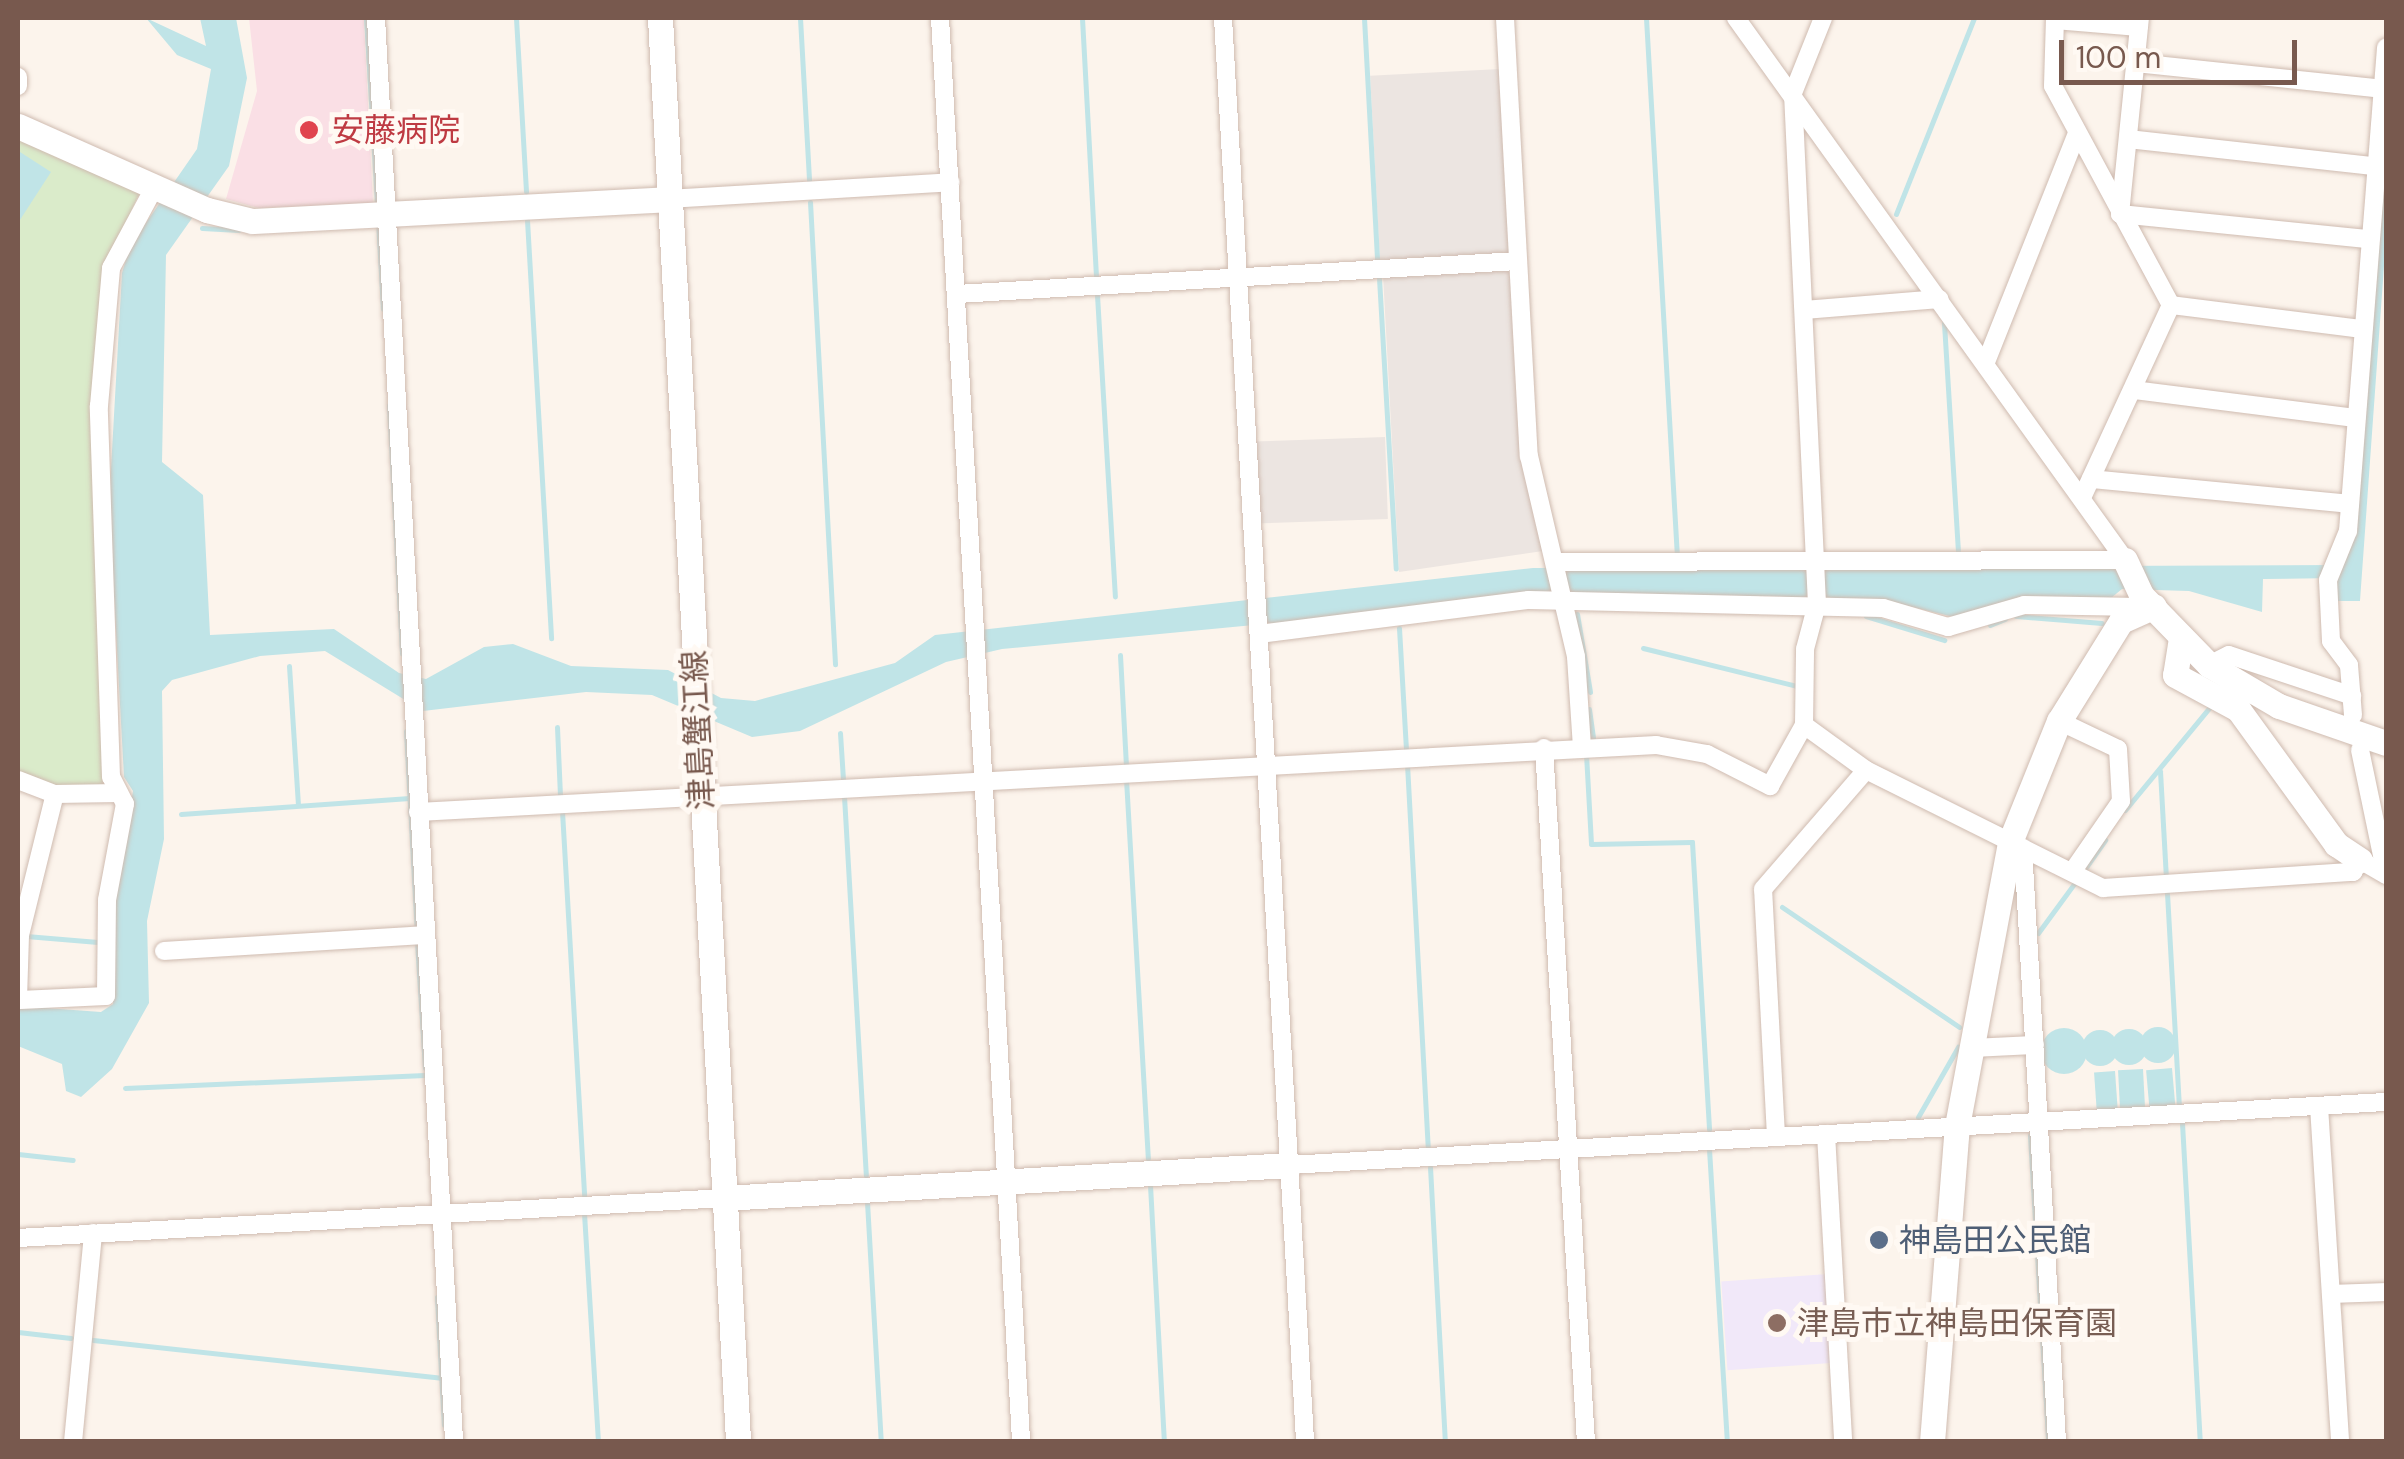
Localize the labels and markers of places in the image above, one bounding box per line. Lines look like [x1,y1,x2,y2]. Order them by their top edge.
place label: 安藤病院 [332,111,460,149]
marker: 安藤病院 [296,117,322,143]
place label: 神島田公民館 [1899,1221,2091,1259]
marker: 神島田公民館 [1868,1229,1890,1251]
place label: 津島市立神島田保育園 [1797,1304,2117,1342]
marker: 津島市立神島田保育園 [1766,1312,1788,1334]

